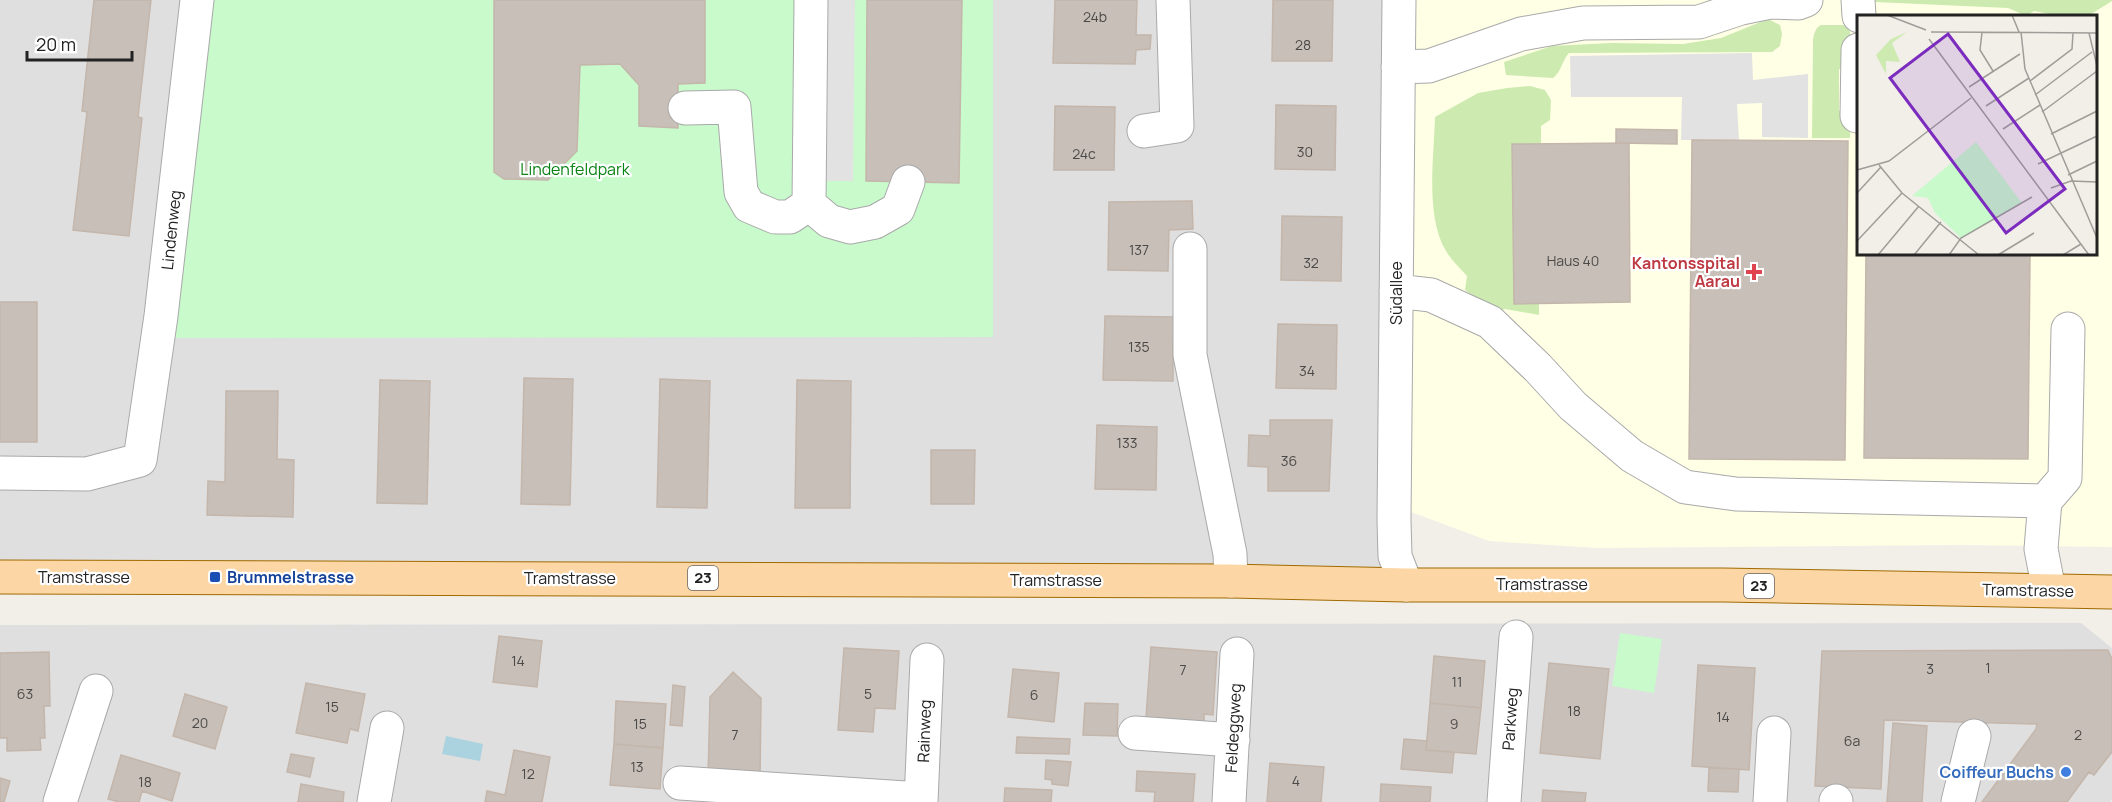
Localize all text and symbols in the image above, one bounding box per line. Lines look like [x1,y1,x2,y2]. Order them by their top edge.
house number: 24b [1083,7,1107,26]
inset map [1857,15,2097,255]
scale bar [27,24,132,62]
text: 20 m [36,32,76,56]
house number: 28 [1295,35,1311,54]
house number: 30 [1297,142,1313,161]
house number: 24c [1072,144,1096,163]
park label: Lindenfeldpark [520,158,631,180]
street label: Lindenweg [156,189,186,271]
house number: 137 [1129,240,1149,259]
house number: Haus 40 [1547,251,1599,270]
place label: Kantonsspital Aarau [1632,252,1740,292]
house number: 32 [1303,253,1319,272]
street label: Südallee [1385,261,1407,325]
marker: Kantonsspital Aarau [1745,263,1763,281]
house number: 135 [1128,337,1150,356]
house number: 34 [1299,361,1315,380]
house number: 133 [1117,433,1137,452]
house number: 36 [1281,451,1297,470]
street label: Tramstrasse [38,566,130,588]
place label: Brummelstrasse [227,566,355,588]
road number: 23 [688,566,718,590]
street label: Tramstrasse [524,567,616,589]
street label: Tramstrasse [1010,569,1102,591]
marker: Brummelstrasse [208,570,222,584]
street label: Tramstrasse [1496,573,1588,595]
road number: 23 [1744,574,1774,598]
street label: Tramstrasse [1982,578,2074,602]
house number: 14 [511,651,525,670]
house number: 1 [1985,658,1991,677]
house number: 3 [1926,659,1934,678]
house number: 7 [1179,660,1187,679]
house number: 11 [1452,672,1462,691]
street label: Feldeggweg [1220,683,1246,773]
house number: 63 [17,684,33,703]
house number: 5 [864,684,872,703]
house number: 6 [1030,685,1038,704]
street label: Parkweg [1497,687,1523,751]
house number: 15 [325,697,339,716]
street label: Rainweg [912,699,936,763]
house number: 18 [1567,701,1581,720]
house number: 14 [1716,707,1730,726]
house number: 20 [192,713,208,732]
house number: 15 [633,714,647,733]
house number: 9 [1450,714,1458,733]
house number: 7 [731,725,739,744]
house number: 2 [2074,725,2082,744]
house number: 6a [1844,731,1860,750]
house number: 13 [630,757,644,776]
place label: Coiffeur Buchs [1939,761,2054,783]
house number: 12 [521,764,535,783]
marker: Coiffeur Buchs [2059,765,2073,779]
house number: 4 [1292,771,1300,790]
house number: 18 [138,772,152,791]

